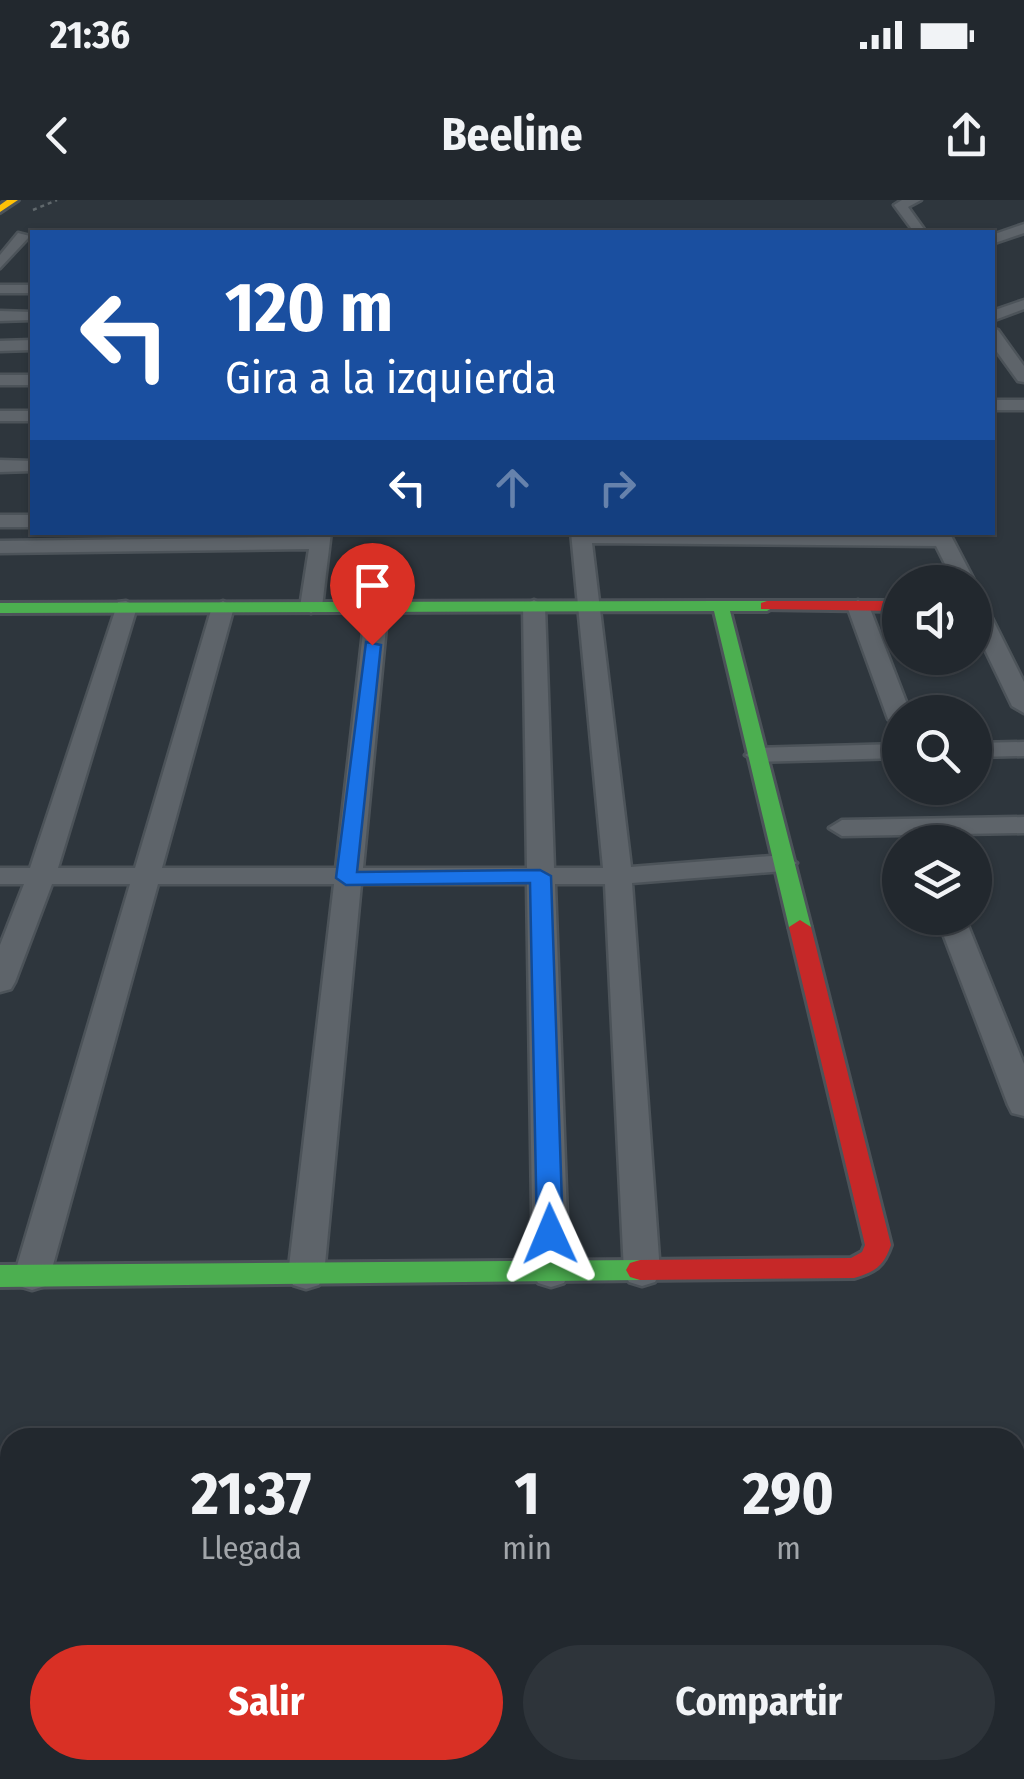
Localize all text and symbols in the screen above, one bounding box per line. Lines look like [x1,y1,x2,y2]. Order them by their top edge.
text: 21:36 [50,12,130,58]
icon: back [30,108,85,163]
text: Beeline [441,108,583,162]
icon: share [939,108,994,163]
text: 120 m [225,266,393,350]
icon: left [60,270,190,400]
text: Gira a la izquierda [225,351,557,405]
icon: left [380,460,435,515]
icon: ahead [485,460,540,515]
icon: right [590,460,645,515]
pin [330,543,415,646]
icon: arrive [345,558,400,613]
map controls [882,565,992,935]
button: sound [882,565,992,675]
button: search [882,695,992,805]
button: layers [882,825,992,935]
position arrow [498,1182,602,1286]
text: 21:37 [191,1458,311,1530]
text: 1 [514,1458,540,1530]
text: 290 [743,1458,834,1530]
text: Llegada [201,1529,302,1567]
text: min [502,1529,552,1567]
text: m [776,1529,801,1567]
button: Salir [30,1645,503,1760]
button: Compartir [523,1645,995,1760]

